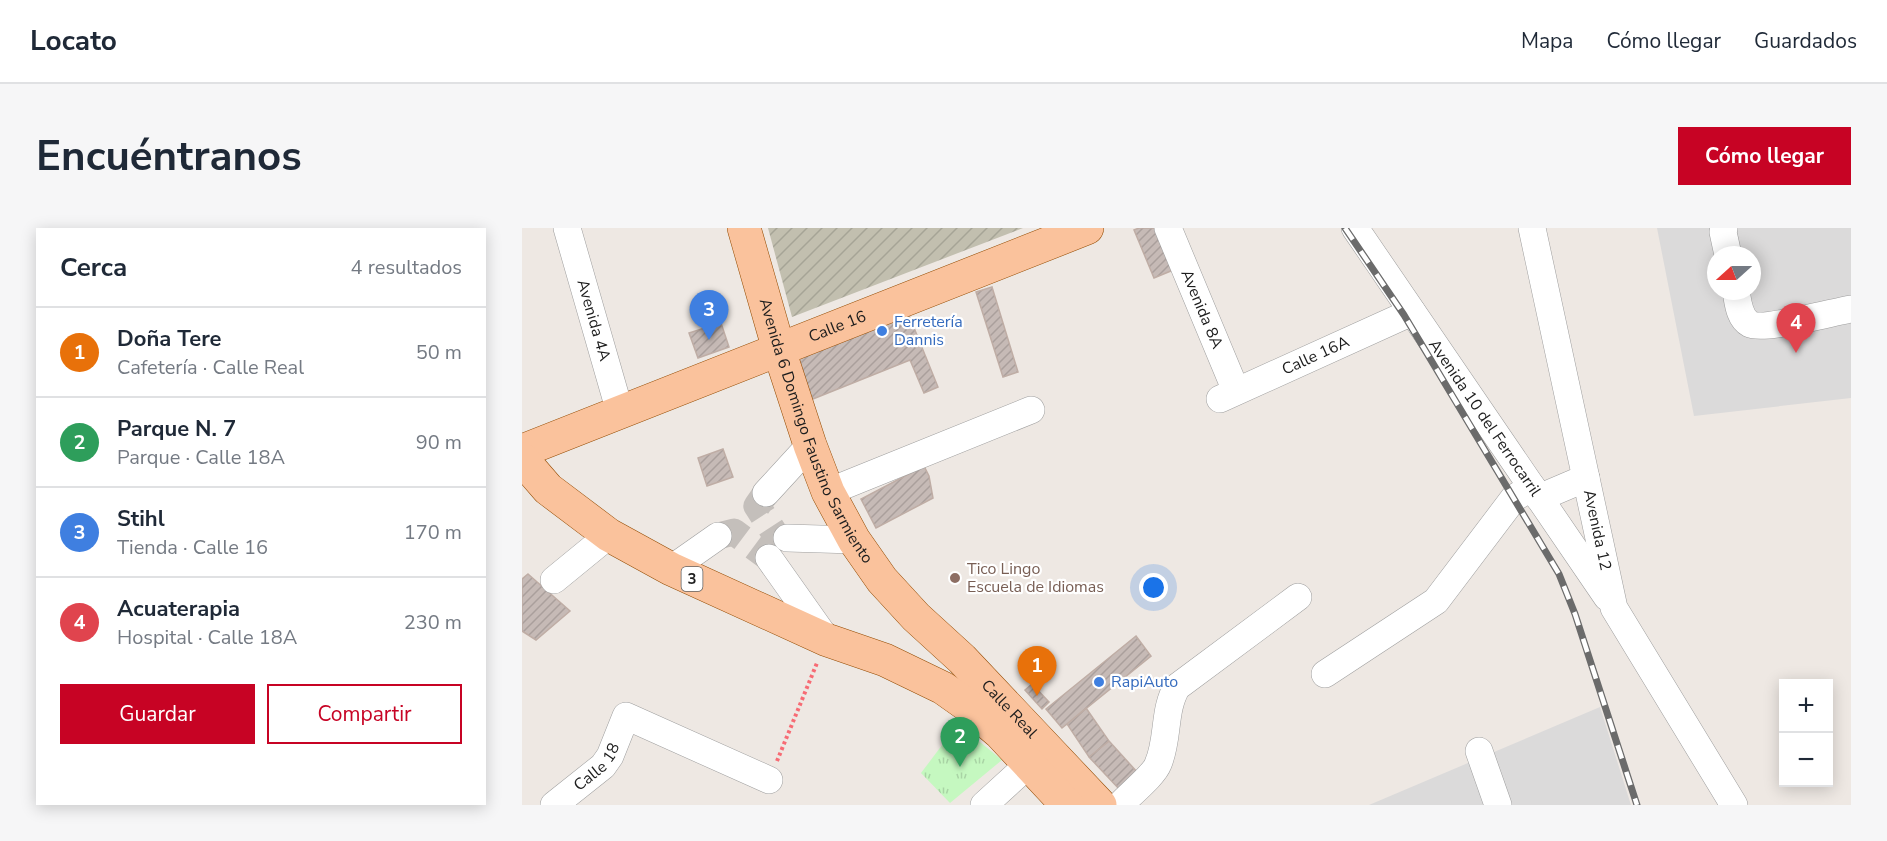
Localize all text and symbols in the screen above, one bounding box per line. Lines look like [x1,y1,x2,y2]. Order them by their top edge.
text: Locato [30,22,117,60]
text: Mapa [1521,27,1573,55]
text: Cómo llegar [1606,27,1721,55]
text: Guardados [1754,27,1857,55]
button: Cómo llegar [1678,127,1851,185]
text: Encuéntranos [36,128,302,185]
north arrow [1707,246,1761,300]
text: Cerca [60,250,127,285]
text: 4 resultados [351,254,462,281]
street label: Avenida 8A [1176,266,1228,352]
street label: Avenida 4A [571,277,616,364]
pin: 3 [690,291,729,340]
street label: Avenida 6 Domingo Faustino Sarmiento [754,296,878,568]
pin: 4 [1776,304,1816,353]
street label: Calle 16 [805,305,869,348]
place label: Ferretería Dannis [894,311,963,351]
text: Doña Tere [117,324,222,354]
marker: Ferretería Dannis [875,324,889,338]
street label: Calle 16A [1278,331,1353,381]
street label: Avenida 10 del Ferrocarril [1423,335,1546,501]
text: 1 [74,339,86,366]
text: 50 m [416,339,462,366]
text: Cafetería · Calle Real [117,354,304,381]
text: Parque N. 7 [117,414,236,444]
text: 2 [74,429,86,456]
text: 90 m [416,429,462,456]
text: Parque · Calle 18A [117,444,285,471]
street label: Avenida 12 [1578,488,1617,572]
text: Stihl [117,504,165,534]
text: 3 [74,519,86,546]
text: 170 m [404,519,462,546]
text: Tienda · Calle 16 [117,534,268,561]
place label: Tico Lingo Escuela de Idiomas [967,558,1104,598]
road number: 3 [682,567,702,591]
marker: Tico Lingo Escuela de Idiomas [948,571,962,585]
your location [1139,573,1168,602]
text: Acuaterapia [117,594,240,624]
text: 4 [74,609,86,636]
text: 230 m [404,609,462,636]
text: Hospital · Calle 18A [117,624,297,651]
pin: 1 [1018,646,1056,696]
place label: RapiAuto [1111,671,1178,693]
street label: Calle Real [976,675,1043,743]
marker: RapiAuto [1092,675,1106,689]
map controls [1779,679,1833,787]
button: + [1779,679,1833,733]
button: Guardar [60,684,255,744]
button: Compartir [267,684,462,744]
pin: 2 [940,718,980,767]
button: − [1779,733,1833,787]
street label: Calle 18 [569,740,625,796]

